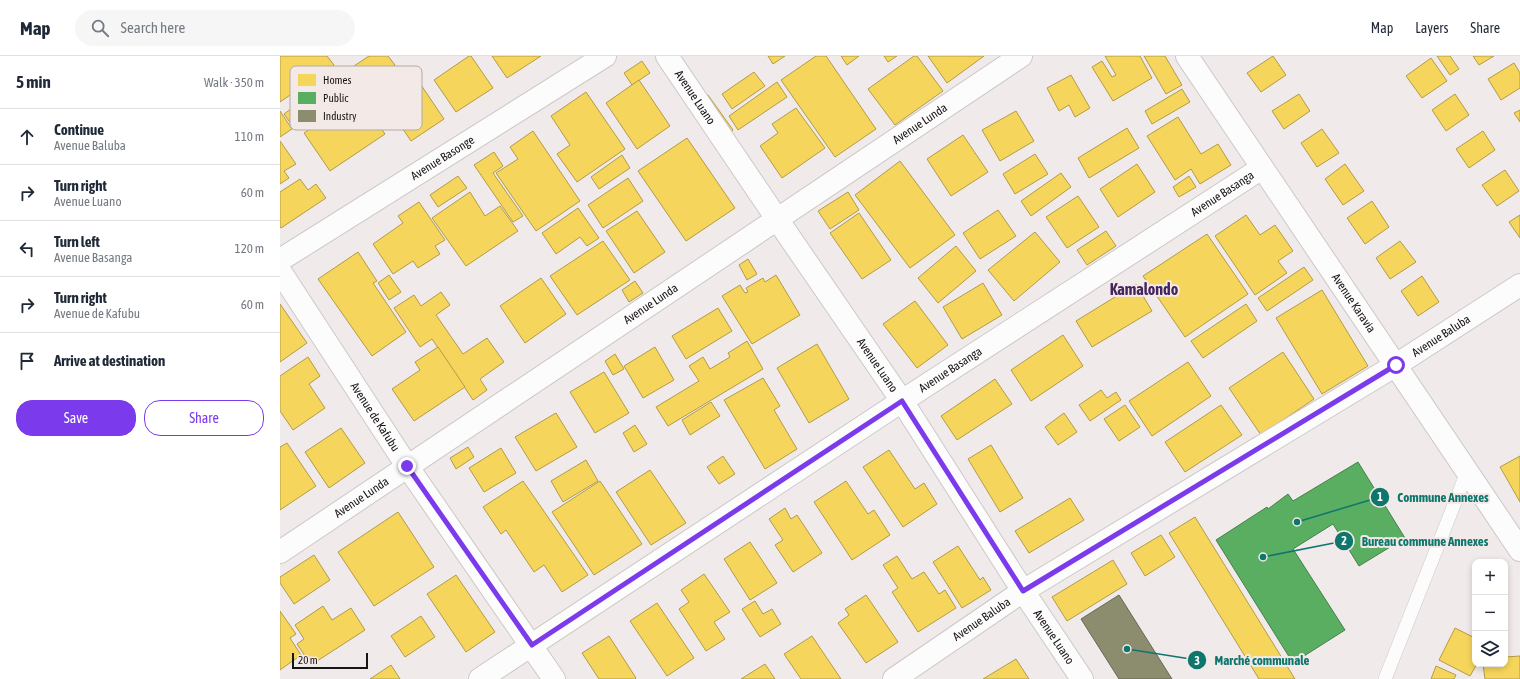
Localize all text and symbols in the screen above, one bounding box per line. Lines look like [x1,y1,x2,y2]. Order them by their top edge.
search box [75,10,355,46]
text: Map [20,17,51,39]
icon: search [89,17,111,39]
text: Search here [121,19,185,36]
text: Map [1371,20,1393,36]
text: Layers [1415,20,1448,36]
text: Share [1470,20,1500,36]
legend [290,66,422,130]
street label: Avenue Luano [672,68,718,128]
text: 5 min [16,72,51,92]
text: Homes [323,74,351,86]
text: Walk · 350 m [204,75,264,90]
text: Public [323,92,349,104]
street label: Avenue Lunda [890,100,950,147]
text: Industry [323,110,357,122]
text: Continue [54,121,104,138]
icon: ahead [16,126,38,148]
text: 110 m [235,129,264,144]
street label: Avenue Basonge [408,133,477,183]
text: Avenue Baluba [54,138,126,153]
street label: Avenue Basanga [1188,168,1257,219]
text: Turn right [54,177,107,194]
icon: right [16,182,38,204]
text: 60 m [241,185,264,200]
text: Avenue Luano [54,194,122,209]
text: Turn left [54,233,100,250]
icon: left [16,238,38,260]
text: 120 m [235,241,264,256]
text: Avenue Basanga [54,250,132,265]
street label: Avenue Karavia [1329,271,1378,335]
district label: Kamalondo [1110,280,1179,298]
street label: Avenue Lunda [621,281,680,327]
text: Turn right [54,289,107,306]
icon: right [16,294,38,316]
text: 60 m [241,297,264,312]
text: Avenue de Kafubu [54,306,140,321]
street label: Avenue Baluba [1409,312,1473,360]
street label: Avenue Luano [854,336,901,395]
street label: Avenue Basanga [916,344,985,395]
icon: arrive [16,350,38,372]
text: Arrive at destination [54,352,165,369]
route start [1387,356,1405,374]
street label: Avenue de Kafubu [347,380,403,454]
button: Save [16,400,136,436]
button: Share [144,400,264,436]
route end [398,457,416,475]
street label: Avenue Lunda [332,474,391,521]
callout: Commune Annexes [1370,485,1497,510]
text: 1 [1377,490,1383,504]
text: Commune Annexes [1397,490,1489,505]
callout: Bureau commune Annexes [1334,529,1496,554]
text: 2 [1341,534,1347,548]
text: Bureau commune Annexes [1362,534,1489,549]
map controls [1472,559,1508,667]
button: + [1472,559,1508,595]
street label: Avenue Baluba [950,595,1013,644]
button: − [1472,595,1508,631]
street label: Avenue Luano [1031,607,1077,667]
button: layers [1472,631,1508,667]
callout: Marché communale [1187,648,1318,673]
scale bar [292,651,368,670]
text: Marché communale [1215,653,1310,668]
text: 20 m [298,654,318,666]
text: 3 [1194,654,1200,668]

